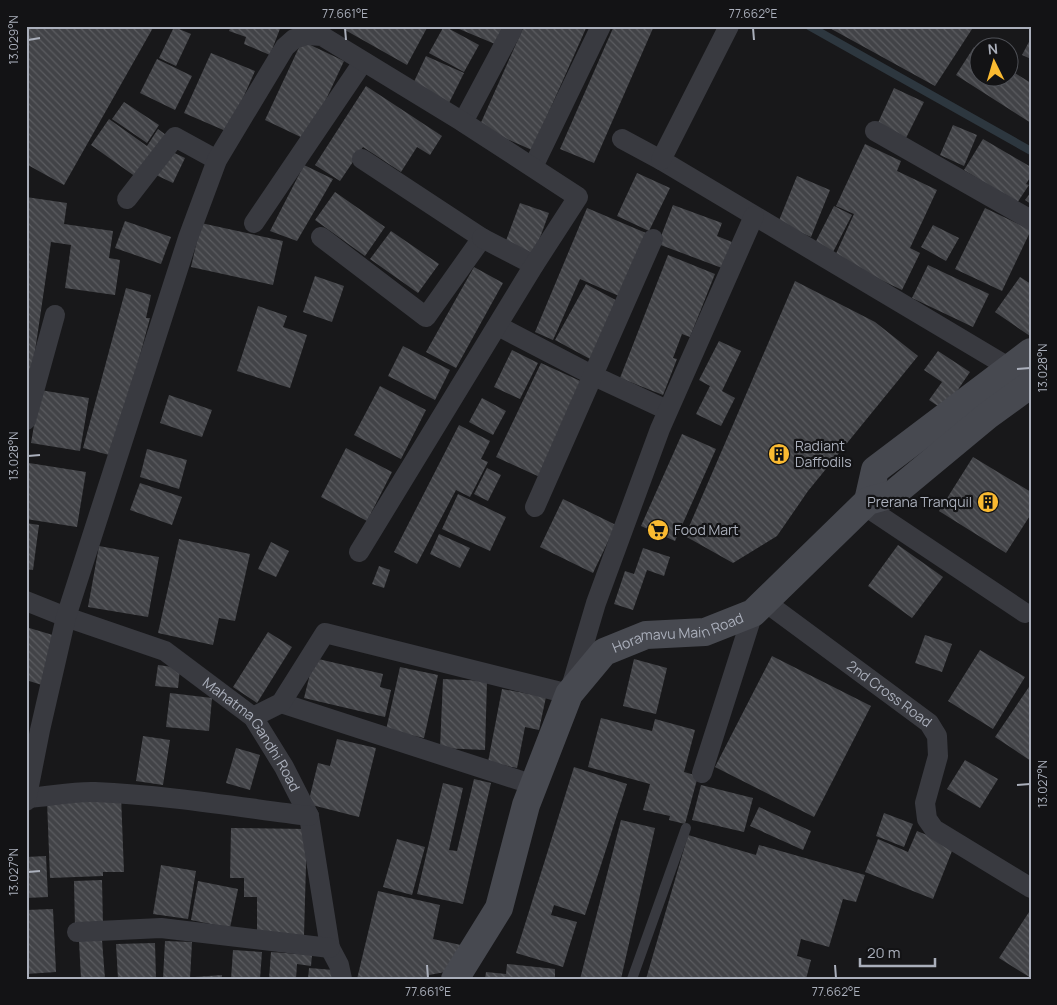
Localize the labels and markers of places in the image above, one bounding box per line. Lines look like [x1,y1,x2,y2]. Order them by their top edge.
place label: Radiant Daffodils [795,436,852,471]
building icon: Radiant Daffodils [767,442,791,466]
building icon: Prerana Tranquil [976,490,1000,514]
place label: Prerana Tranquil [867,492,972,511]
supermarket icon: Food Mart [646,518,670,542]
place label: Food Mart [674,520,739,539]

